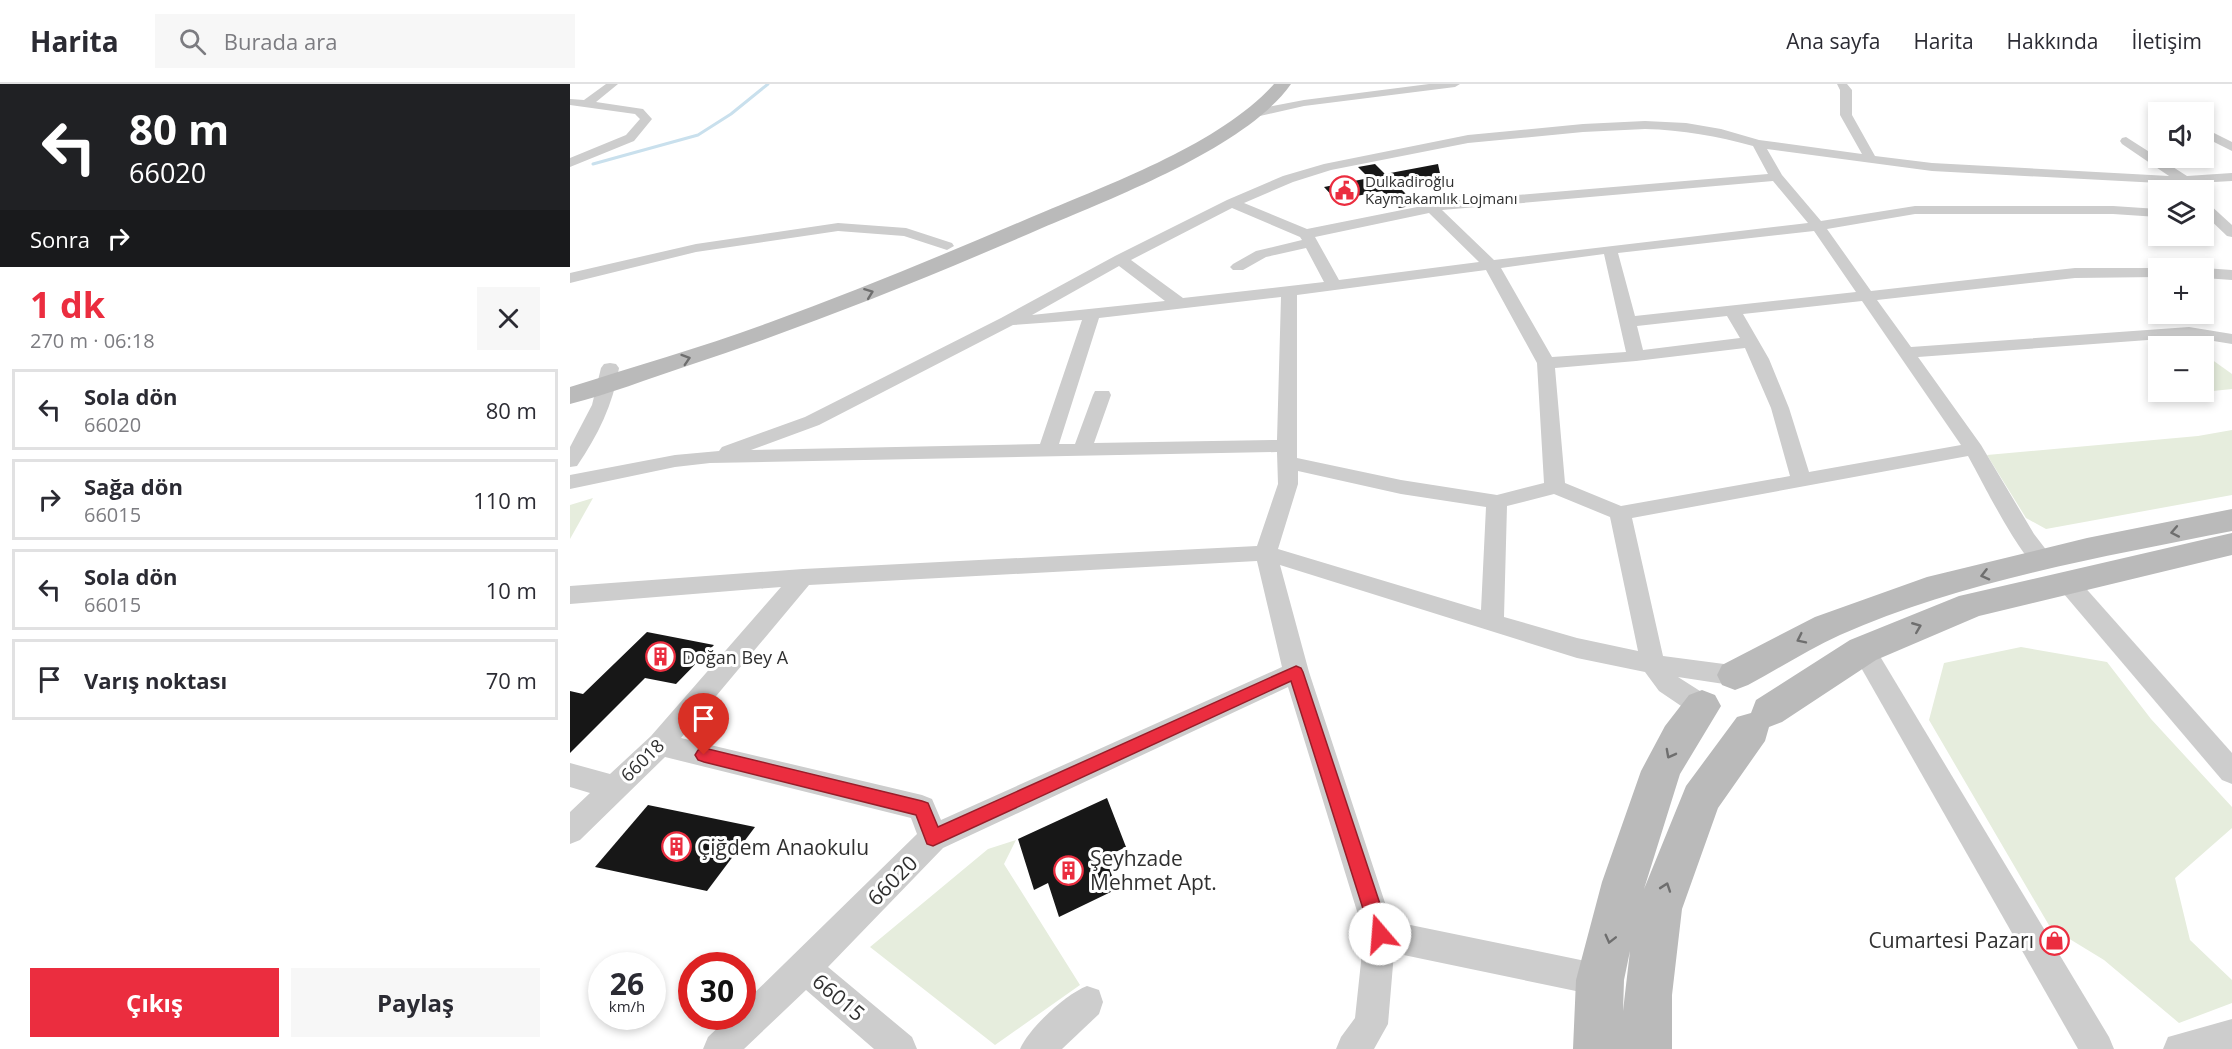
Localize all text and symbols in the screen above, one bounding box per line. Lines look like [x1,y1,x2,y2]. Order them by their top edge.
search box [155,14,575,68]
text: Harita [30,22,119,60]
icon: search [176,25,209,58]
text: Burada ara [224,26,337,56]
text: Ana sayfa [1786,27,1880,55]
text: Harita [1913,27,1974,55]
text: Hakkında [2007,27,2099,55]
text: İletişim [2132,27,2202,55]
text: 80 m [129,100,229,157]
map controls [2148,102,2214,402]
button: sound [2148,102,2214,168]
icon: left [30,108,108,186]
text: 66020 [129,154,206,191]
place label: Dulkadiroğlu Kaymakamlık Lojmanı [1365,171,1518,208]
public building icon: Dulkadiroğlu Kaymakamlık Lojmanı [1328,174,1360,206]
button: layers [2148,180,2214,246]
icon: right [102,222,135,255]
text: Sonra [30,224,90,254]
button: + [2148,258,2214,324]
text: 1 dk [30,280,105,329]
button: close [477,287,540,350]
one-way arrow [863,288,874,301]
text: 270 m · 06:18 [30,327,155,354]
button: − [2148,336,2214,402]
one-way arrow [680,354,691,367]
text: Sola dön [84,381,177,411]
icon: left [33,393,66,426]
text: 80 m [486,395,537,425]
text: 66020 [84,411,141,438]
text: Sağa dön [84,471,183,501]
icon: right [33,483,66,516]
text: 110 m [473,485,537,515]
text: 66015 [84,501,141,528]
one-way arrow [2170,525,2180,538]
text: Sola dön [84,561,177,591]
one-way arrow [1980,567,1990,580]
icon: left [33,573,66,606]
text: 10 m [486,575,537,605]
text: 66015 [84,591,141,618]
one-way arrow [1910,622,1921,634]
one-way arrow [1796,631,1807,643]
building icon: Doğan Bey A [645,641,677,673]
place label: Doğan Bey A [682,645,789,669]
icon: arrive [33,663,66,696]
text: Varış noktası [84,665,227,695]
text: 70 m [486,665,537,695]
pin [678,693,729,755]
icon: arrive [687,702,720,735]
street label: 66018 [615,733,669,787]
one-way arrow [1666,748,1677,758]
building icon: Çiğdem Anaokulu [660,831,692,863]
place label: Çiğdem Anaokulu [697,833,869,861]
place label: Şeyhzade Mehmet Apt. [1090,844,1217,896]
street label: 66020 [861,849,923,911]
building icon: Şeyhzade Mehmet Apt. [1053,854,1085,886]
one-way arrow [1659,883,1672,893]
position arrow [1348,902,1412,966]
shop icon: Cumartesi Pazarı [2039,924,2071,956]
place label: Cumartesi Pazarı [1868,926,2034,954]
one-way arrow [1604,934,1617,944]
speed limit sign: 30 [678,952,756,1030]
text: 26 [610,963,644,1004]
street label: 66015 [807,967,871,1027]
button: Çıkış [30,968,279,1037]
button: Paylaş [291,968,540,1037]
text: km/h [609,996,645,1016]

